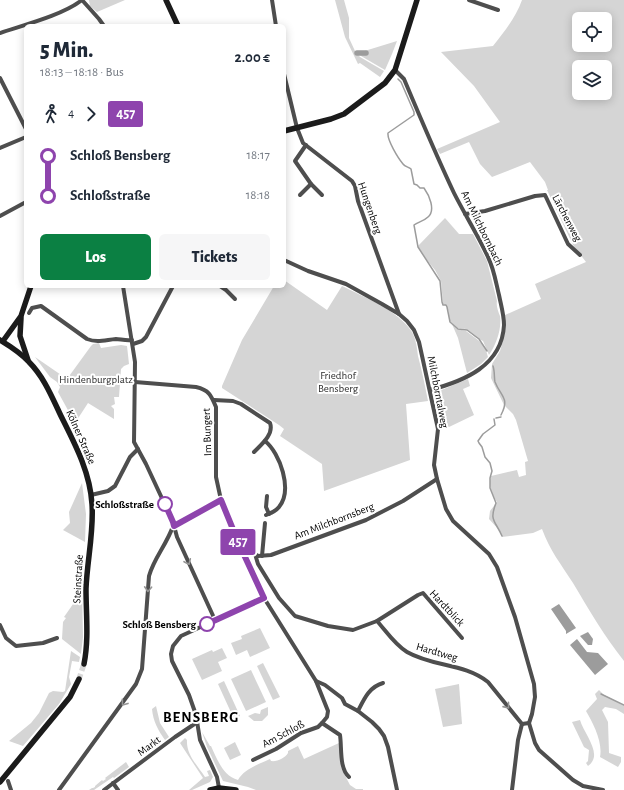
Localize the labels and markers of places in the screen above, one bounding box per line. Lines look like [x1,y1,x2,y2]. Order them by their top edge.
marker: Schloßstraße [157,496,173,512]
place label: Schloßstraße [95,499,154,510]
marker: Schloß Bensberg [199,616,215,632]
place label: Schloß Bensberg [122,619,196,630]

